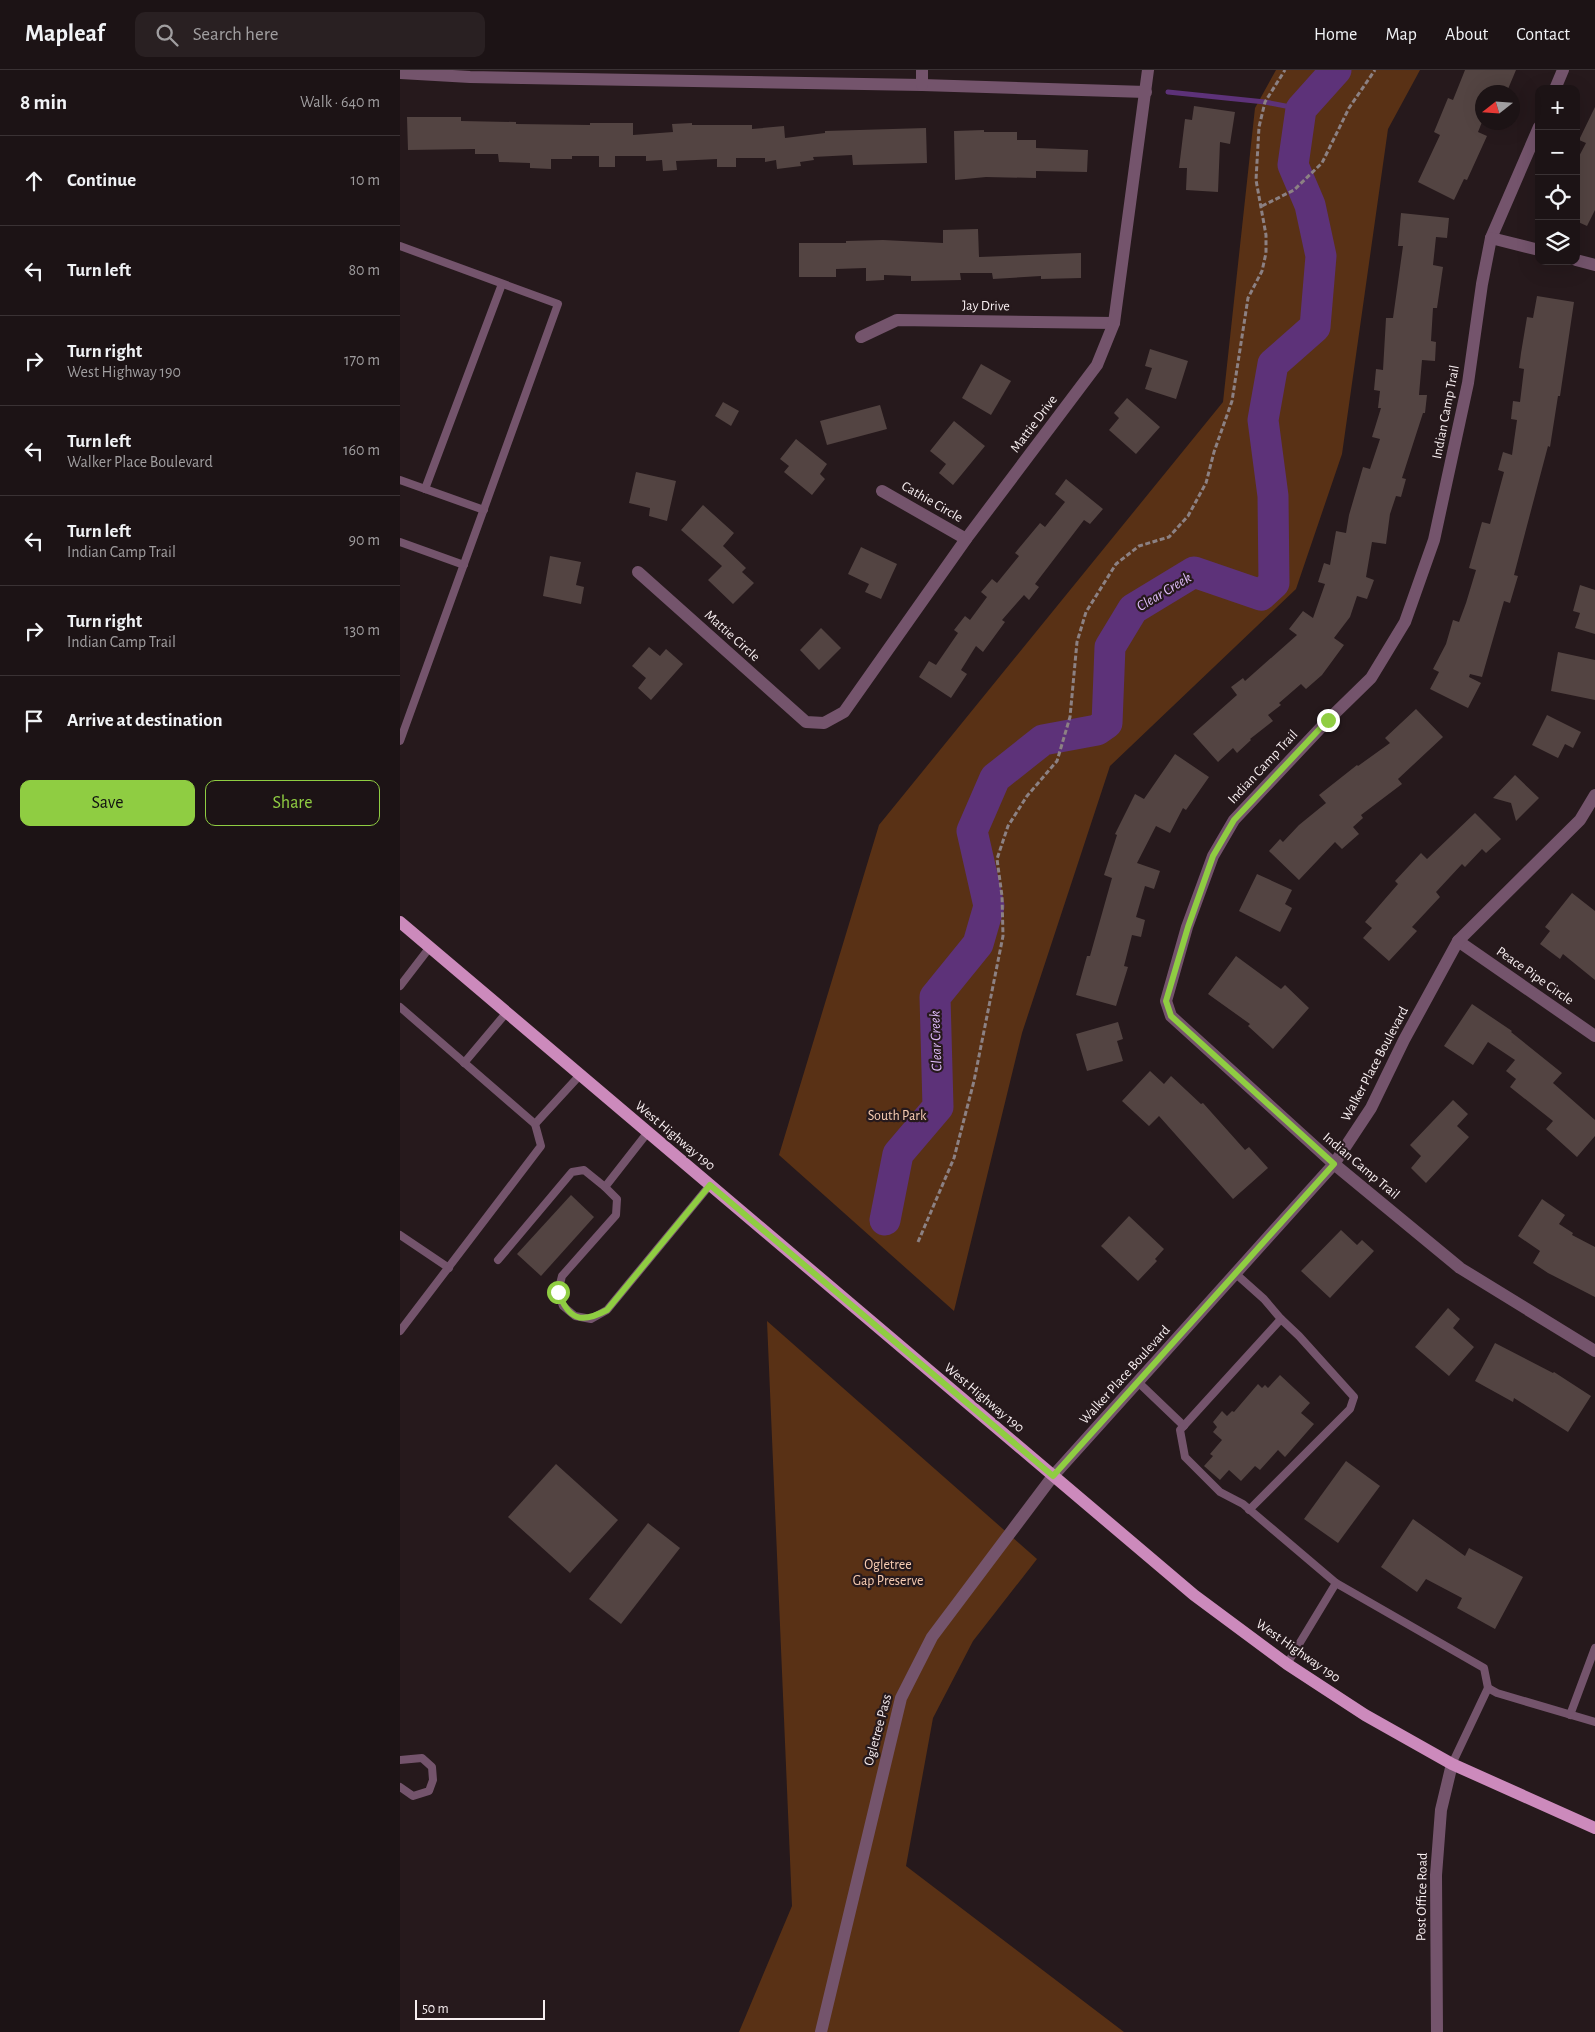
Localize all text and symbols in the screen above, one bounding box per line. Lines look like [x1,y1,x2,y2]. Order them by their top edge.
search box [135,12,485,57]
icon: search [153,21,181,49]
text: Mapleaf [25,22,105,46]
text: Search here [193,25,279,44]
text: Home [1314,26,1357,44]
text: Map [1385,26,1417,44]
text: About [1445,26,1488,44]
text: Contact [1516,26,1570,44]
north arrow [1475,85,1520,130]
map controls [1535,85,1580,265]
button: + [1535,85,1580,130]
text: 8 min [20,92,67,113]
text: Walk · 640 m [300,94,380,110]
button: − [1535,130,1580,175]
icon: ahead [20,167,48,195]
text: Continue [67,171,136,190]
text: 10 m [351,172,380,188]
button: locate [1535,175,1580,220]
button: layers [1535,220,1580,265]
icon: left [20,257,48,285]
text: Turn left [67,261,131,280]
text: 80 m [349,262,380,278]
street label: Jay Drive [962,299,1010,313]
text: Turn right [67,342,142,361]
icon: right [20,347,48,375]
text: 170 m [344,352,380,368]
text: West Highway 190 [67,364,181,380]
street label: Indian Camp Trail [1430,364,1462,460]
street label: Mattie Drive [1008,393,1060,455]
text: Turn left [67,432,131,451]
icon: left [20,437,48,465]
text: 160 m [343,442,380,458]
text: Walker Place Boulevard [67,454,213,470]
street label: Cathie Circle [899,479,965,525]
text: Turn left [67,522,131,541]
icon: left [20,527,48,555]
text: 90 m [349,532,380,548]
text: Indian Camp Trail [67,544,176,560]
water label: Clear Creek [1134,570,1194,614]
street label: Mattie Circle [702,608,762,664]
text: Turn right [67,612,142,631]
icon: right [20,617,48,645]
text: 130 m [344,622,380,638]
text: Indian Camp Trail [67,634,176,650]
icon: arrive [20,707,48,735]
route end [1317,709,1340,732]
text: Arrive at destination [67,711,223,730]
street label: Indian Camp Trail [1225,727,1301,807]
button: Save [20,780,195,826]
button: Share [205,780,380,826]
street label: Peace Pipe Circle [1494,944,1576,1008]
street label: Walker Place Boulevard [1339,1004,1411,1124]
water label: Clear Creek [927,1010,945,1072]
street label: West Highway 190 [632,1099,718,1173]
park label: South Park [868,1109,927,1123]
street label: Indian Camp Trail [1320,1130,1402,1202]
route start [547,1281,570,1304]
street label: Walker Place Boulevard [1077,1323,1173,1427]
street label: West Highway 190 [941,1361,1027,1435]
park label: Ogletree Gap Preserve [853,1558,923,1588]
street label: West Highway 190 [1253,1617,1343,1685]
street label: Ogletree Pass [862,1693,894,1767]
street label: Post Office Road [1414,1853,1430,1941]
scale bar [415,1997,545,2020]
text: 50 m [422,2002,449,2016]

